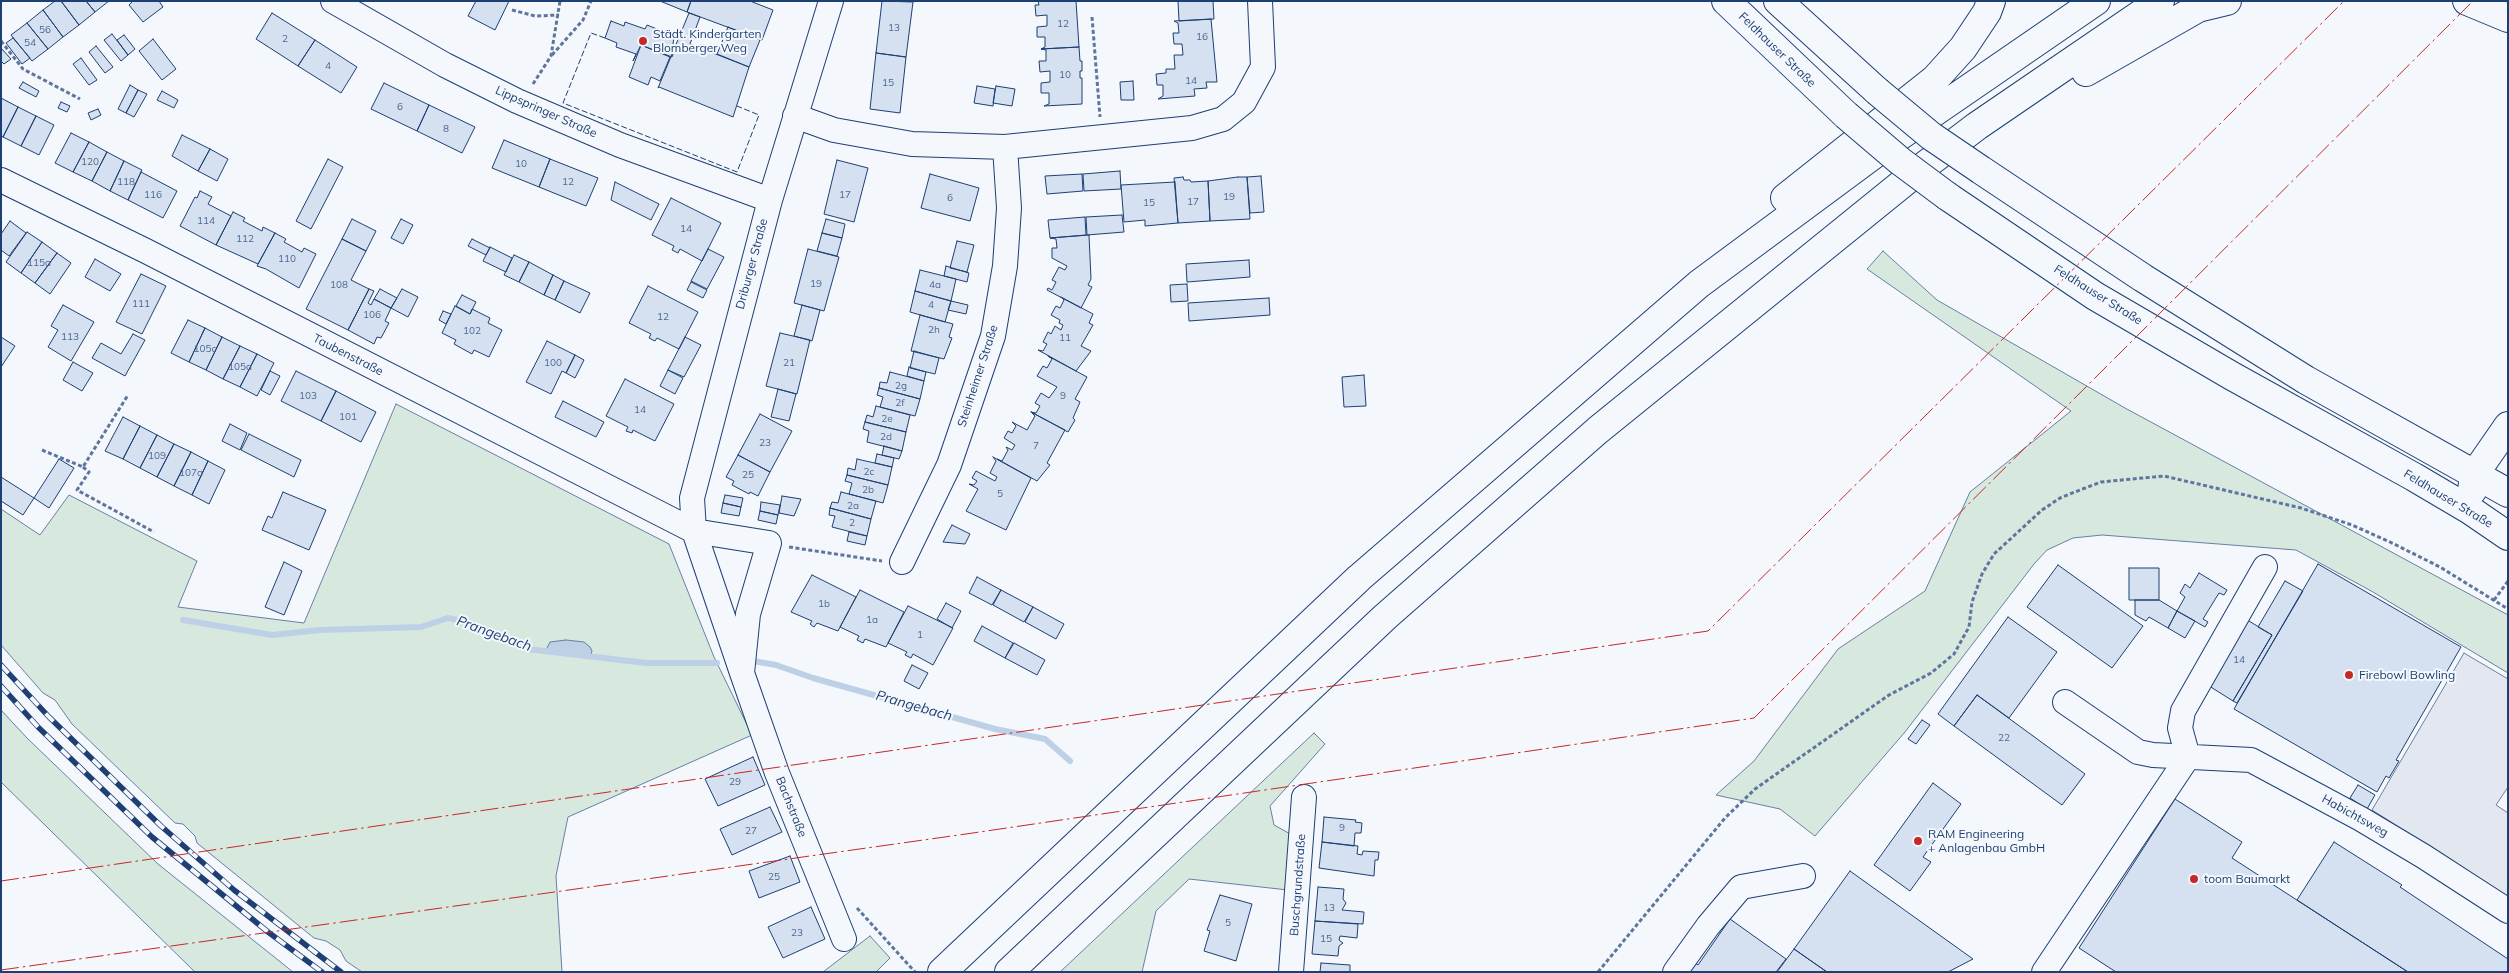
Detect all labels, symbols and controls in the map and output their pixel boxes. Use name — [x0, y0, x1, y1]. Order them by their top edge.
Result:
street label: Feldhauser Straße — [1735, 10, 1819, 90]
house number: 12 — [1057, 18, 1069, 30]
house number: 13 — [888, 22, 900, 34]
house number: 56 — [39, 24, 51, 36]
place label: Städt. Kindergarten Blomberger Weg — [653, 27, 762, 55]
house number: 16 — [1196, 31, 1208, 43]
house number: 2 — [282, 33, 288, 45]
marker: Städt. Kindergarten Blomberger Weg — [637, 35, 649, 47]
house number: 54 — [24, 37, 36, 49]
house number: 4 — [325, 60, 331, 72]
house number: 10 — [1059, 69, 1071, 81]
house number: 14 — [1185, 75, 1197, 87]
house number: 15 — [882, 77, 894, 89]
street label: Lippspringer Straße — [493, 83, 599, 141]
house number: 6 — [397, 101, 403, 113]
house number: 8 — [443, 123, 449, 135]
house number: 120 — [81, 156, 99, 168]
house number: 10 — [515, 158, 527, 170]
house number: 118 — [117, 176, 135, 188]
house number: 12 — [562, 176, 574, 188]
house number: 116 — [144, 189, 162, 201]
house number: 17 — [839, 189, 851, 201]
house number: 19 — [1223, 191, 1235, 203]
house number: 6 — [947, 192, 953, 204]
house number: 17 — [1187, 196, 1199, 208]
house number: 15 — [1143, 197, 1155, 209]
house number: 114 — [197, 215, 215, 227]
street label: Driburger Straße — [733, 217, 771, 311]
house number: 14 — [680, 223, 692, 235]
house number: 112 — [236, 233, 254, 245]
house number: 110 — [278, 253, 296, 265]
house number: 115a — [27, 257, 51, 269]
street label: Feldhauser Straße — [2051, 262, 2145, 328]
house number: 19 — [810, 278, 822, 290]
house number: 108 — [330, 279, 348, 291]
house number: 4a — [929, 279, 941, 291]
house number: 111 — [132, 298, 150, 310]
house number: 4 — [928, 299, 934, 311]
house number: 106 — [363, 309, 381, 321]
house number: 12 — [657, 311, 669, 323]
street label: Steinheimer Straße — [955, 323, 1001, 429]
house number: 2h — [928, 324, 940, 336]
house number: 102 — [463, 325, 481, 337]
house number: 113 — [61, 331, 79, 343]
street label: Taubenstraße — [310, 331, 386, 379]
house number: 11 — [1059, 332, 1071, 344]
house number: 105c — [194, 343, 216, 355]
house number: 100 — [544, 357, 562, 369]
house number: 21 — [783, 357, 795, 369]
house number: 105a — [228, 361, 252, 373]
house number: 2g — [895, 380, 907, 392]
house number: 103 — [299, 390, 317, 402]
house number: 9 — [1060, 390, 1066, 402]
house number: 2f — [895, 397, 905, 409]
house number: 14 — [634, 404, 646, 416]
house number: 101 — [339, 411, 357, 423]
house number: 2e — [881, 413, 893, 425]
house number: 2d — [880, 431, 892, 443]
house number: 23 — [759, 437, 771, 449]
house number: 7 — [1033, 440, 1039, 452]
house number: 109 — [148, 450, 166, 462]
house number: 2c — [864, 466, 874, 478]
house number: 107a — [179, 467, 203, 479]
street label: Feldhauser Straße — [2401, 467, 2495, 531]
house number: 25 — [742, 469, 754, 481]
house number: 2b — [862, 484, 874, 496]
house number: 5 — [997, 488, 1003, 500]
house number: 2a — [847, 500, 859, 512]
house number: 2 — [849, 517, 855, 529]
house number: 1b — [818, 598, 830, 610]
water label: Prangebach — [454, 613, 534, 655]
house number: 1a — [866, 614, 878, 626]
house number: 1 — [917, 629, 923, 641]
house number: 14 — [2233, 654, 2245, 666]
place label: Firebowl Bowling — [2359, 668, 2455, 682]
marker: Firebowl Bowling — [2343, 669, 2355, 681]
water label: Prangebach — [874, 687, 954, 725]
house number: 22 — [1998, 732, 2010, 744]
street label: Bachstraße — [772, 775, 810, 839]
house number: 29 — [729, 776, 741, 788]
street label: Habichtsweg — [2319, 792, 2391, 840]
house number: 9 — [1339, 822, 1345, 834]
house number: 27 — [745, 825, 757, 837]
place label: RAM Engineering + Anlagenbau GmbH — [1928, 827, 2045, 855]
street label: Buschgrundstraße — [1287, 833, 1309, 937]
marker: RAM Engineering + Anlagenbau GmbH — [1912, 835, 1924, 847]
house number: 25 — [768, 871, 780, 883]
place label: toom Baumarkt — [2204, 872, 2290, 886]
marker: toom Baumarkt — [2188, 873, 2200, 885]
house number: 13 — [1323, 902, 1335, 914]
house number: 5 — [1225, 917, 1231, 929]
house number: 23 — [791, 927, 803, 939]
house number: 15 — [1320, 933, 1332, 945]

